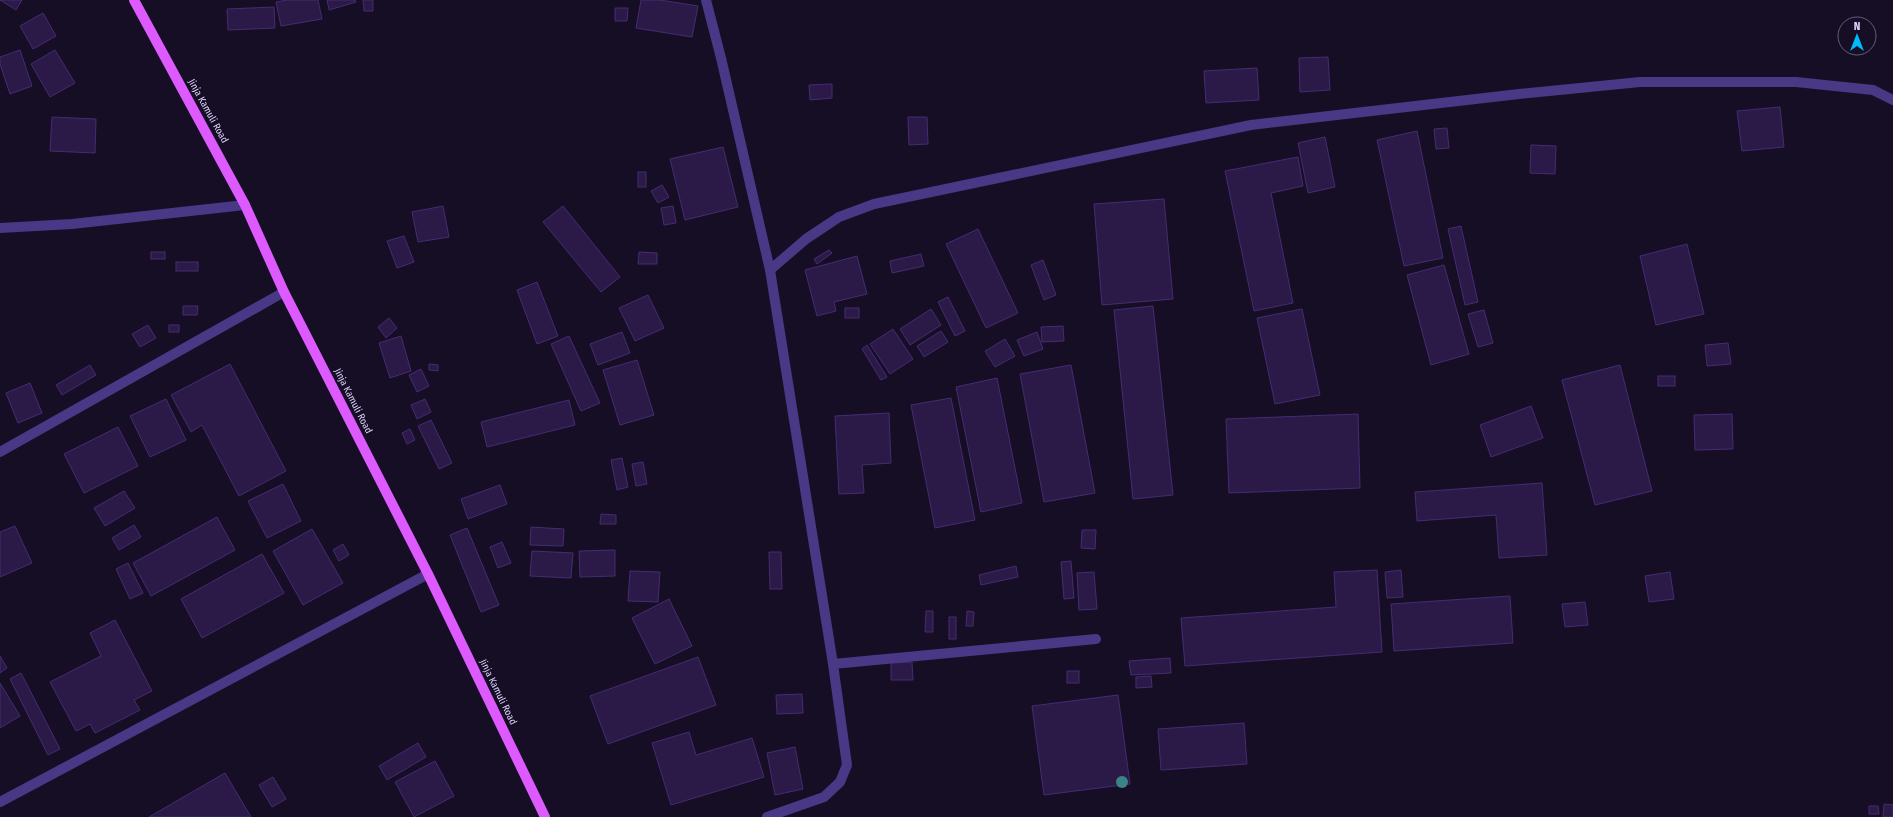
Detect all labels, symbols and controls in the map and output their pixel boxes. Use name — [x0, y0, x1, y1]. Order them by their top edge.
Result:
north arrow — [1837, 16, 1877, 56]
text: N — [1854, 20, 1860, 33]
street label: Jinja Kamuli Road — [185, 77, 231, 145]
street label: Jinja Kamuli Road — [331, 366, 375, 436]
street label: Jinja Kamuli Road — [477, 657, 519, 727]

